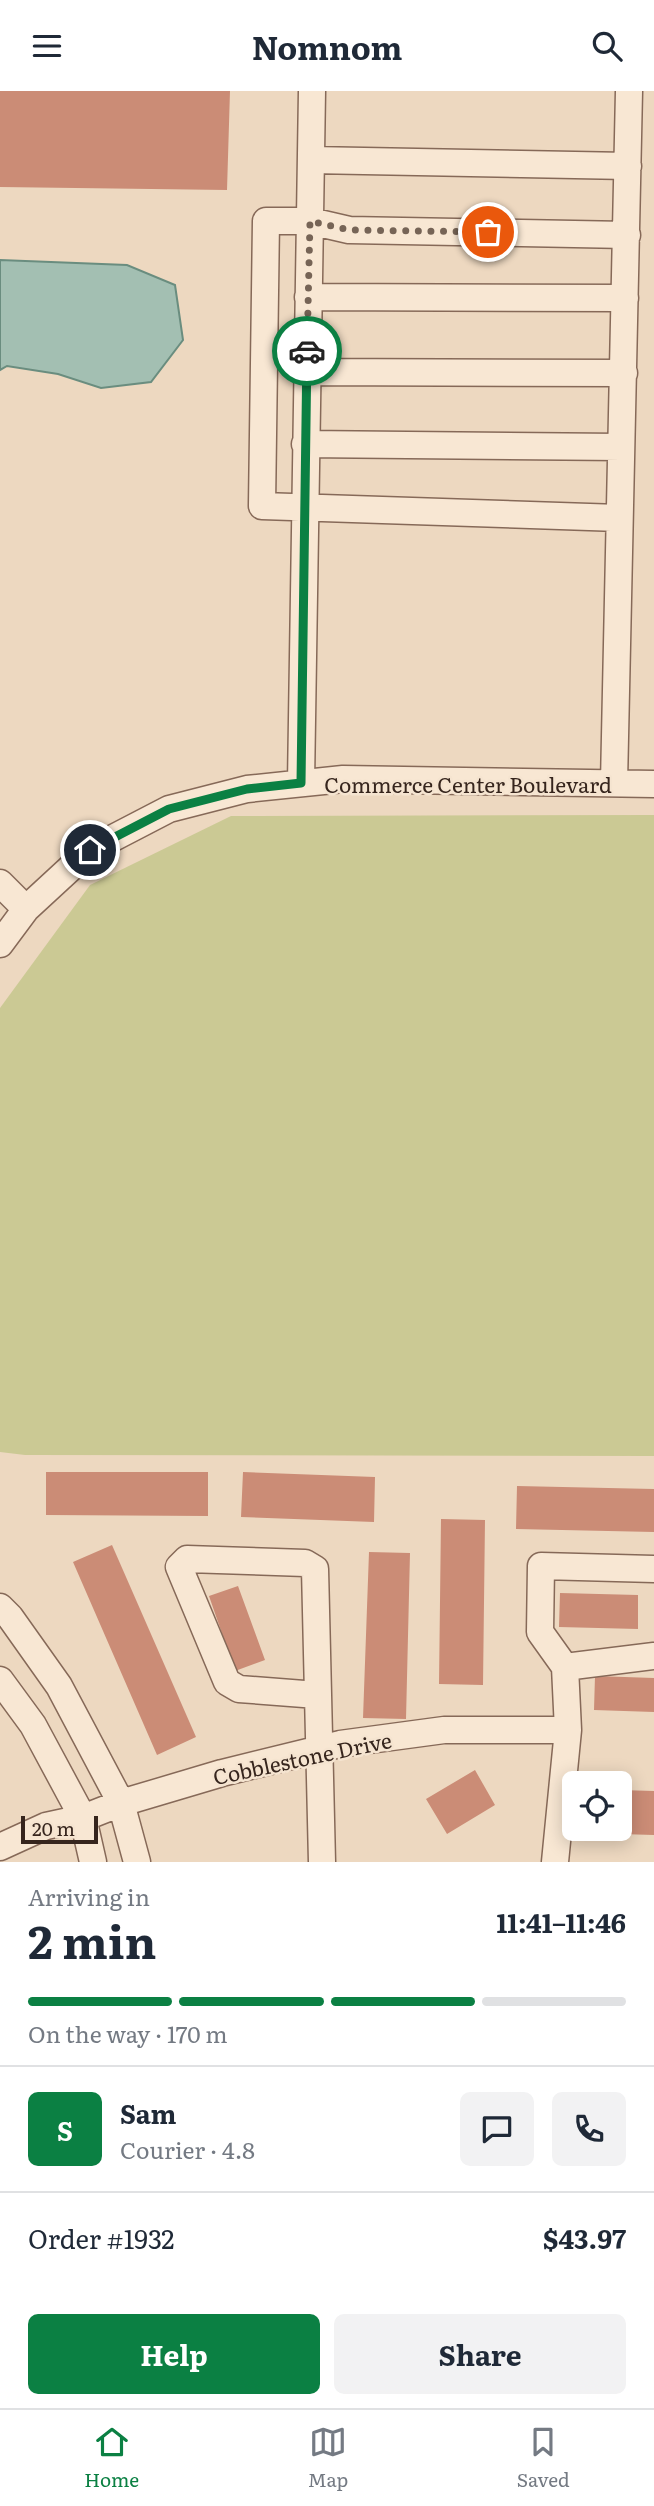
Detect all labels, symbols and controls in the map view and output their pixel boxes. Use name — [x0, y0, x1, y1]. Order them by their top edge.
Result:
text: Nomnom — [252, 22, 402, 70]
icon: menu — [28, 27, 66, 65]
icon: search — [588, 27, 626, 65]
pin — [458, 202, 518, 262]
icon: bag — [469, 213, 507, 251]
courier — [272, 316, 342, 386]
icon: car — [288, 332, 326, 370]
street label: Commerce Center Boulevard — [324, 768, 612, 799]
pin — [60, 820, 120, 880]
icon: home — [71, 831, 109, 869]
street label: Cobblestone Drive — [210, 1723, 394, 1791]
map controls — [562, 1771, 632, 1841]
button: locate — [562, 1771, 632, 1841]
scale bar — [21, 1813, 98, 1845]
text: 20 m — [32, 1814, 75, 1842]
text: Arriving in — [28, 1879, 150, 1913]
text: 11:41–11:46 — [496, 1902, 626, 1941]
text: 2 min — [28, 1905, 157, 1973]
text: On the way · 170 m — [28, 2016, 228, 2050]
button: chat — [460, 2092, 534, 2166]
button: phone — [552, 2092, 626, 2166]
text: Sam — [120, 2093, 176, 2132]
text: S — [57, 2110, 73, 2149]
text: Courier · 4.8 — [120, 2132, 255, 2166]
text: Order #1932 — [28, 2218, 174, 2257]
text: $43.97 — [543, 2218, 626, 2257]
button: Help — [28, 2314, 320, 2394]
button: Share — [334, 2314, 626, 2394]
tab: Home — [84, 2423, 139, 2493]
tab: Map — [308, 2423, 348, 2493]
tab: Saved — [517, 2423, 570, 2493]

